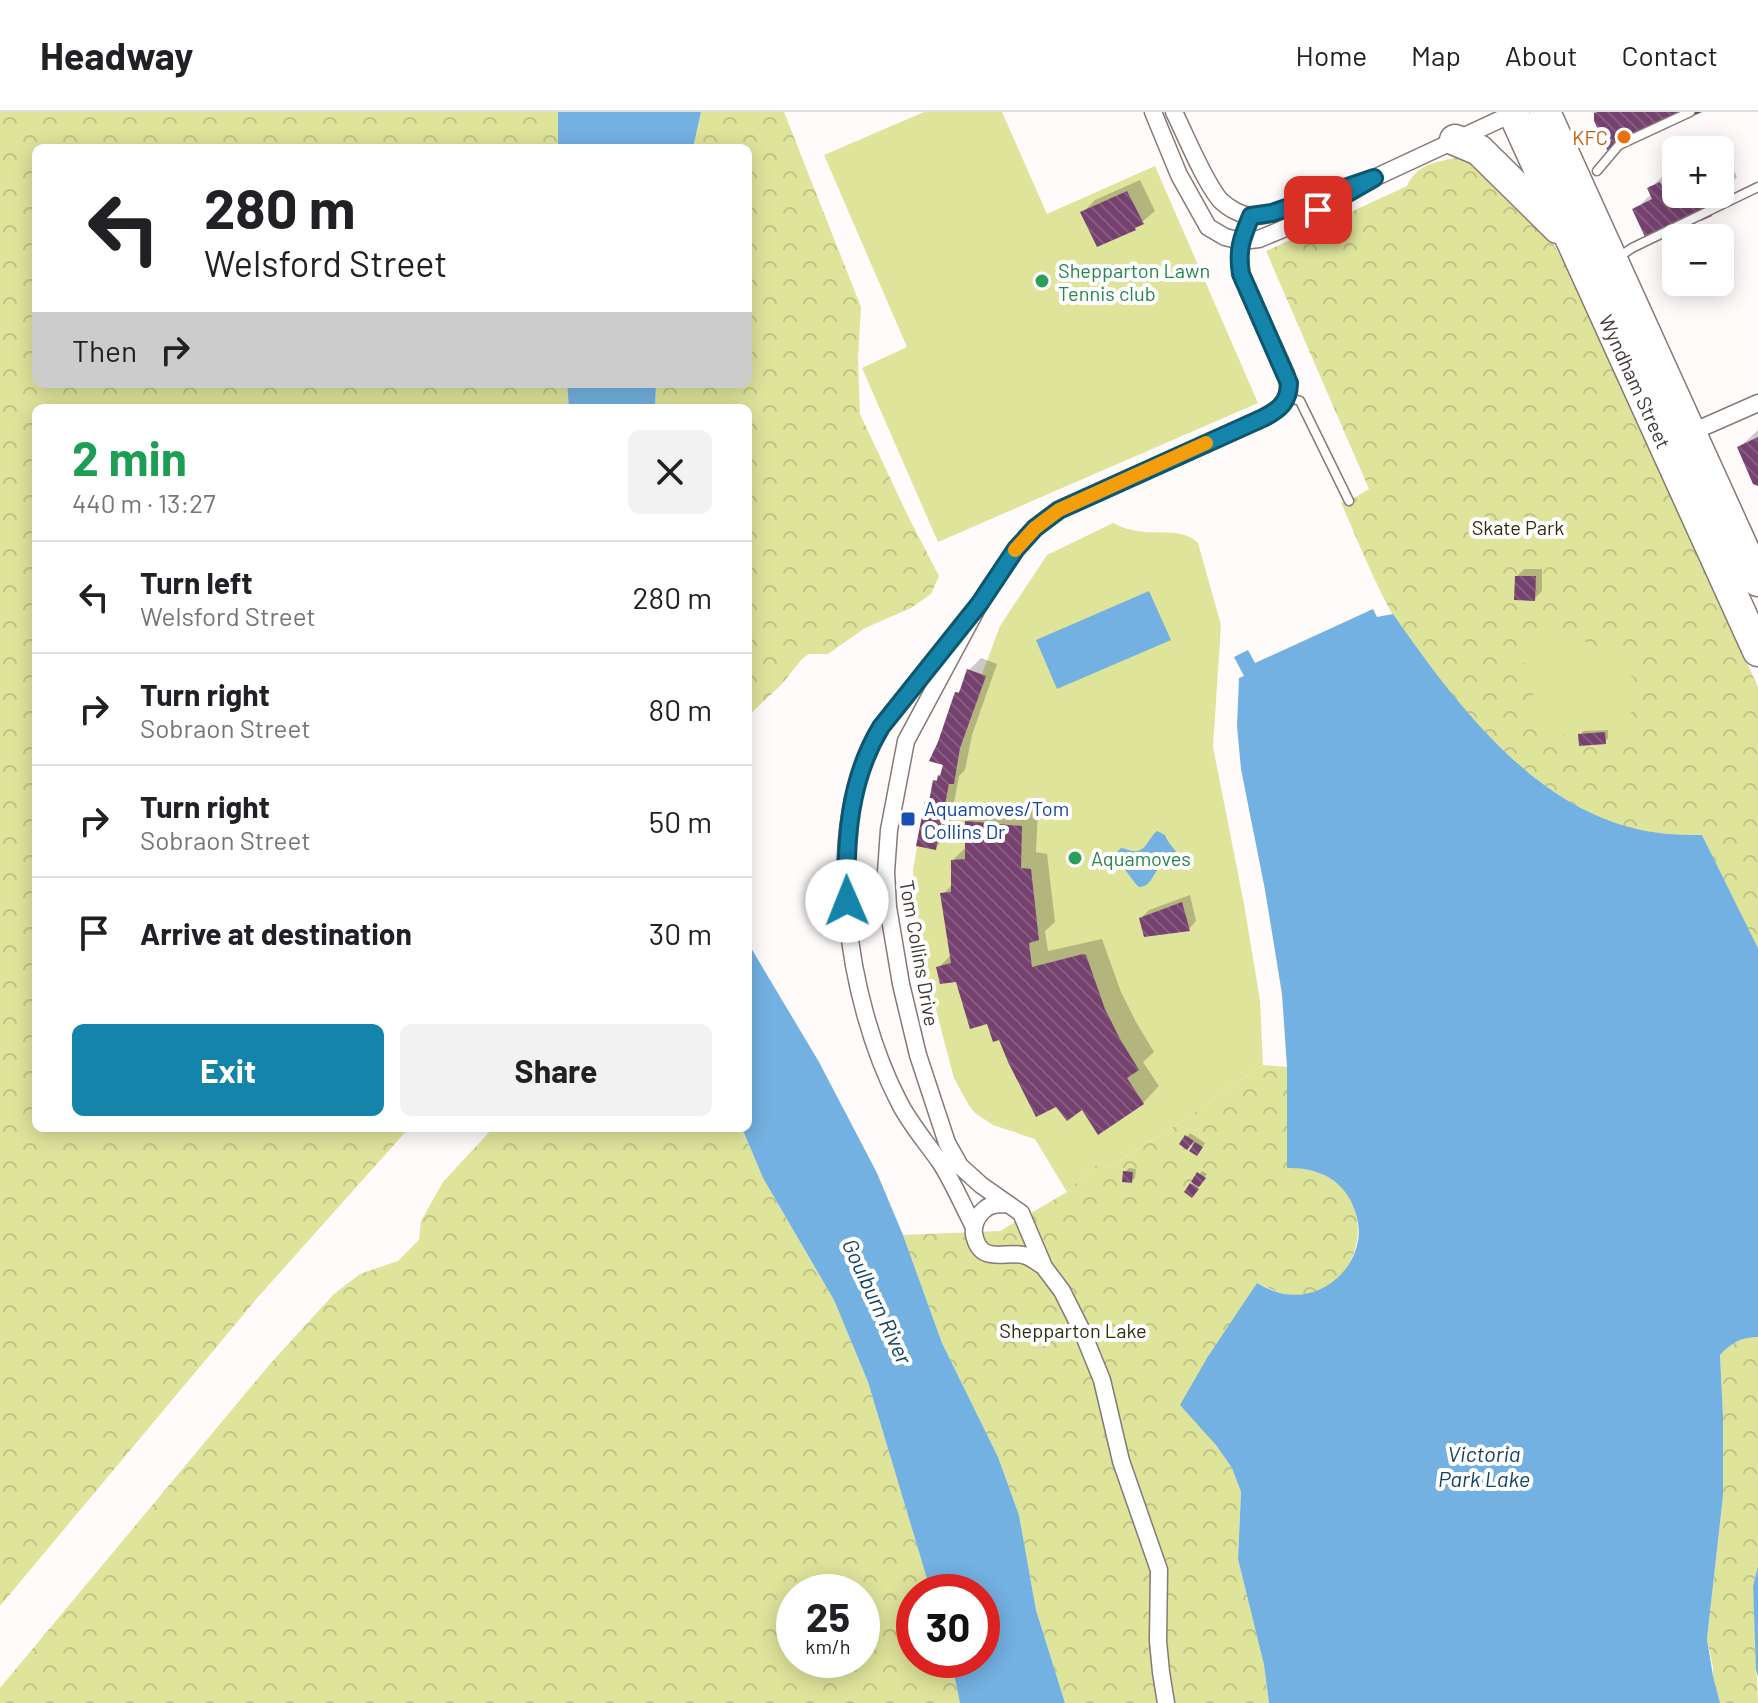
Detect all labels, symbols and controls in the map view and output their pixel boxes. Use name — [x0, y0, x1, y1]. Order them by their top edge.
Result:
text: Headway — [40, 32, 193, 78]
text: Home — [1296, 38, 1367, 72]
text: Map — [1411, 38, 1461, 72]
text: About — [1505, 38, 1577, 72]
text: Contact — [1621, 38, 1718, 72]
place label: KFC — [1572, 125, 1608, 149]
marker: KFC — [1615, 128, 1633, 146]
map controls — [1662, 136, 1734, 296]
button: + — [1662, 136, 1734, 208]
text: 280 m — [204, 173, 356, 240]
icon: left — [72, 176, 176, 280]
pin — [1284, 176, 1352, 244]
icon: arrive — [1296, 188, 1340, 232]
button: − — [1662, 224, 1734, 296]
text: Welsford Street — [204, 241, 447, 284]
place label: Shepparton Lawn Tennis club — [1058, 258, 1210, 305]
marker: Shepparton Lawn Tennis club — [1033, 272, 1051, 290]
street label: Wyndham Street — [1595, 311, 1676, 452]
icon: right — [153, 328, 197, 372]
text: Then — [72, 332, 137, 368]
text: 2 min — [72, 428, 187, 486]
button: close — [628, 430, 712, 514]
text: 440 m · 13:27 — [72, 487, 215, 518]
park label: Skate Park — [1472, 515, 1564, 539]
text: Turn left — [140, 564, 253, 600]
icon: left — [72, 575, 116, 619]
text: 280 m — [633, 579, 712, 615]
text: Welsford Street — [140, 600, 316, 631]
text: Turn right — [140, 676, 270, 712]
icon: right — [72, 687, 116, 731]
text: 80 m — [649, 691, 712, 727]
text: Sobraon Street — [140, 712, 311, 743]
text: Turn right — [140, 788, 270, 824]
place label: Aquamoves/Tom Collins Dr — [924, 796, 1069, 843]
icon: right — [72, 799, 116, 843]
text: 50 m — [649, 803, 712, 839]
marker: Aquamoves/Tom Collins Dr — [899, 810, 917, 828]
text: Sobraon Street — [140, 824, 311, 855]
place label: Aquamoves — [1091, 846, 1191, 870]
marker: Aquamoves — [1066, 849, 1084, 867]
position arrow — [805, 859, 889, 943]
street label: Tom Collins Drive — [895, 878, 945, 1028]
icon: arrive — [72, 911, 116, 955]
text: Arrive at destination — [140, 915, 412, 951]
text: 30 m — [649, 915, 712, 951]
button: Exit — [72, 1024, 384, 1116]
button: Share — [400, 1024, 712, 1116]
water label: Goulburn River — [838, 1234, 919, 1369]
park label: Shepparton Lake — [999, 1318, 1147, 1342]
water label: Victoria Park Lake — [1438, 1440, 1530, 1491]
speed limit sign: 30 — [896, 1574, 1000, 1678]
text: 25 — [806, 1592, 850, 1640]
text: km/h — [805, 1634, 851, 1658]

